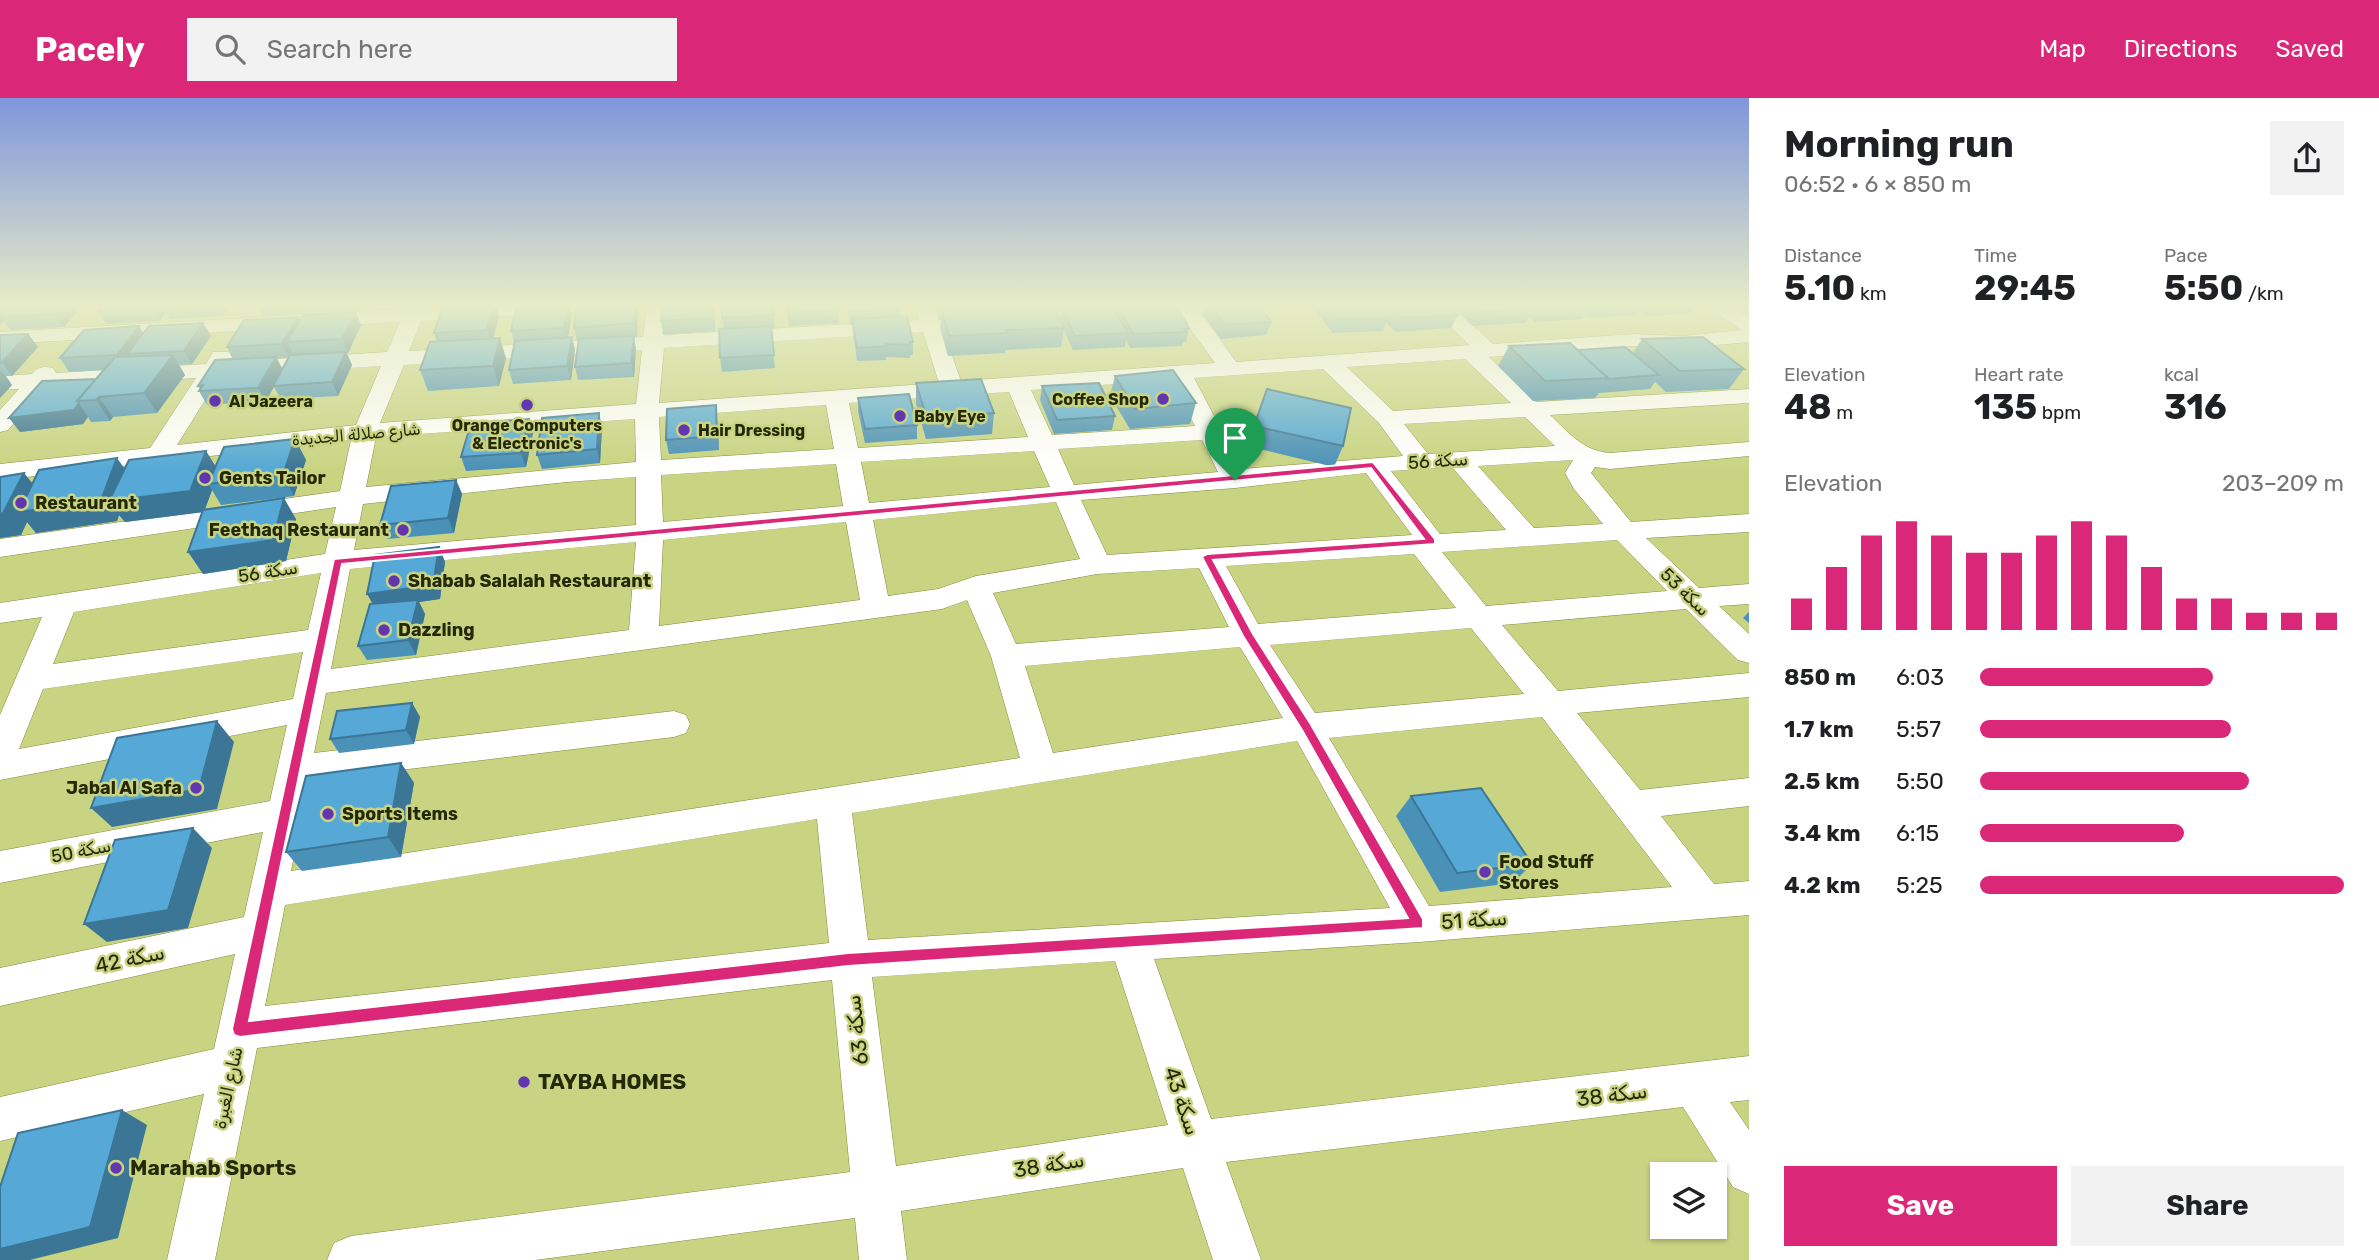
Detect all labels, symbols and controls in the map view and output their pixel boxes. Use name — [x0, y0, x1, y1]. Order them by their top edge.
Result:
search box — [187, 18, 677, 81]
text: Pacely — [35, 30, 145, 69]
icon: search — [211, 30, 249, 68]
text: Search here — [267, 34, 412, 65]
text: Map — [2039, 35, 2086, 63]
text: Directions — [2124, 35, 2237, 63]
text: Saved — [2275, 35, 2344, 63]
text: Morning run — [1784, 121, 2014, 167]
button: share — [2270, 121, 2344, 195]
text: 06:52 · 6 × 850 m — [1784, 170, 1971, 198]
text: Distance — [1784, 244, 1862, 267]
text: Time — [1974, 244, 2017, 267]
text: Pace — [2164, 244, 2208, 267]
text: 5.10 — [1784, 267, 1855, 309]
text: 29:45 — [1974, 267, 2076, 309]
text: 5:50 — [2164, 267, 2243, 309]
text: km — [1855, 282, 1887, 305]
text: /km — [2243, 282, 2284, 305]
text: Elevation — [1784, 363, 1865, 386]
text: Heart rate — [1974, 363, 2064, 386]
text: kcal — [2164, 363, 2199, 386]
text: 48 — [1784, 386, 1832, 428]
text: 135 — [1974, 386, 2037, 428]
text: 316 — [2164, 386, 2227, 428]
place label: Coffee Shop — [1052, 390, 1149, 409]
marker: Coffee Shop — [1155, 391, 1171, 407]
place label: Al Jazeera — [229, 392, 313, 411]
marker: Al Jazeera — [207, 393, 223, 409]
marker: Orange Computers & Electronic's — [519, 397, 535, 413]
text: m — [1832, 401, 1853, 424]
text: bpm — [2037, 401, 2081, 424]
place label: Baby Eye — [914, 407, 986, 426]
marker: Baby Eye — [892, 408, 908, 424]
pin — [1205, 408, 1265, 480]
place label: Orange Computers & Electronic's — [452, 416, 602, 453]
street label: شارع صلالة الجديدة — [291, 419, 421, 452]
icon: arrive — [1216, 419, 1254, 457]
place label: Hair Dressing — [698, 421, 805, 440]
marker: Hair Dressing — [676, 422, 692, 438]
street label: سكة 56 — [1407, 448, 1469, 474]
place label: Gents Tailor — [219, 467, 326, 489]
text: Elevation — [1784, 469, 1883, 497]
text: 203–209 m — [2222, 469, 2344, 497]
marker: Gents Tailor — [197, 470, 213, 486]
place label: Restaurant — [35, 492, 137, 514]
marker: Restaurant — [13, 495, 29, 511]
place label: Feethaq Restaurant — [209, 519, 389, 541]
marker: Feethaq Restaurant — [395, 522, 411, 538]
street label: سكة 56 — [237, 556, 299, 588]
street label: سكة 53 — [1656, 563, 1714, 621]
place label: Shabab Salalah Restaurant — [408, 570, 651, 592]
marker: Shabab Salalah Restaurant — [386, 573, 402, 589]
place label: Dazzling — [398, 619, 475, 641]
marker: Dazzling — [376, 622, 392, 638]
text: 850 m — [1784, 663, 1856, 691]
text: 6:03 — [1896, 663, 1944, 691]
text: 1.7 km — [1784, 715, 1854, 743]
text: 5:57 — [1896, 715, 1941, 743]
text: 2.5 km — [1784, 767, 1860, 795]
text: 5:50 — [1896, 767, 1944, 795]
place label: Jabal Al Safa — [66, 777, 182, 799]
marker: Jabal Al Safa — [188, 780, 204, 796]
place label: Sports Items — [342, 803, 458, 825]
marker: Sports Items — [320, 806, 336, 822]
text: 3.4 km — [1784, 819, 1861, 847]
text: 6:15 — [1896, 819, 1939, 847]
street label: سكة 50 — [49, 834, 113, 868]
place label: Food Stuff Stores — [1499, 851, 1594, 894]
marker: Food Stuff Stores — [1477, 864, 1493, 880]
text: 4.2 km — [1784, 871, 1860, 899]
text: 5:25 — [1896, 871, 1943, 899]
street label: سكة 51 — [1440, 905, 1508, 934]
street label: سكة 42 — [93, 939, 167, 978]
street label: سكة 63 — [840, 994, 873, 1066]
street label: شارع الغبرة — [209, 1045, 248, 1131]
street label: سكة 43 — [1159, 1063, 1206, 1138]
place label: TAYBA HOMES — [538, 1069, 686, 1094]
marker: TAYBA HOMES — [516, 1074, 532, 1090]
street label: سكة 38 — [1575, 1078, 1649, 1111]
street label: سكة 38 — [1012, 1147, 1086, 1182]
place label: Marahab Sports — [130, 1155, 296, 1180]
marker: Marahab Sports — [108, 1160, 124, 1176]
map controls — [1650, 1162, 1727, 1239]
button: layers — [1650, 1162, 1727, 1239]
button: Save — [1784, 1166, 2057, 1246]
button: Share — [2071, 1166, 2344, 1246]

